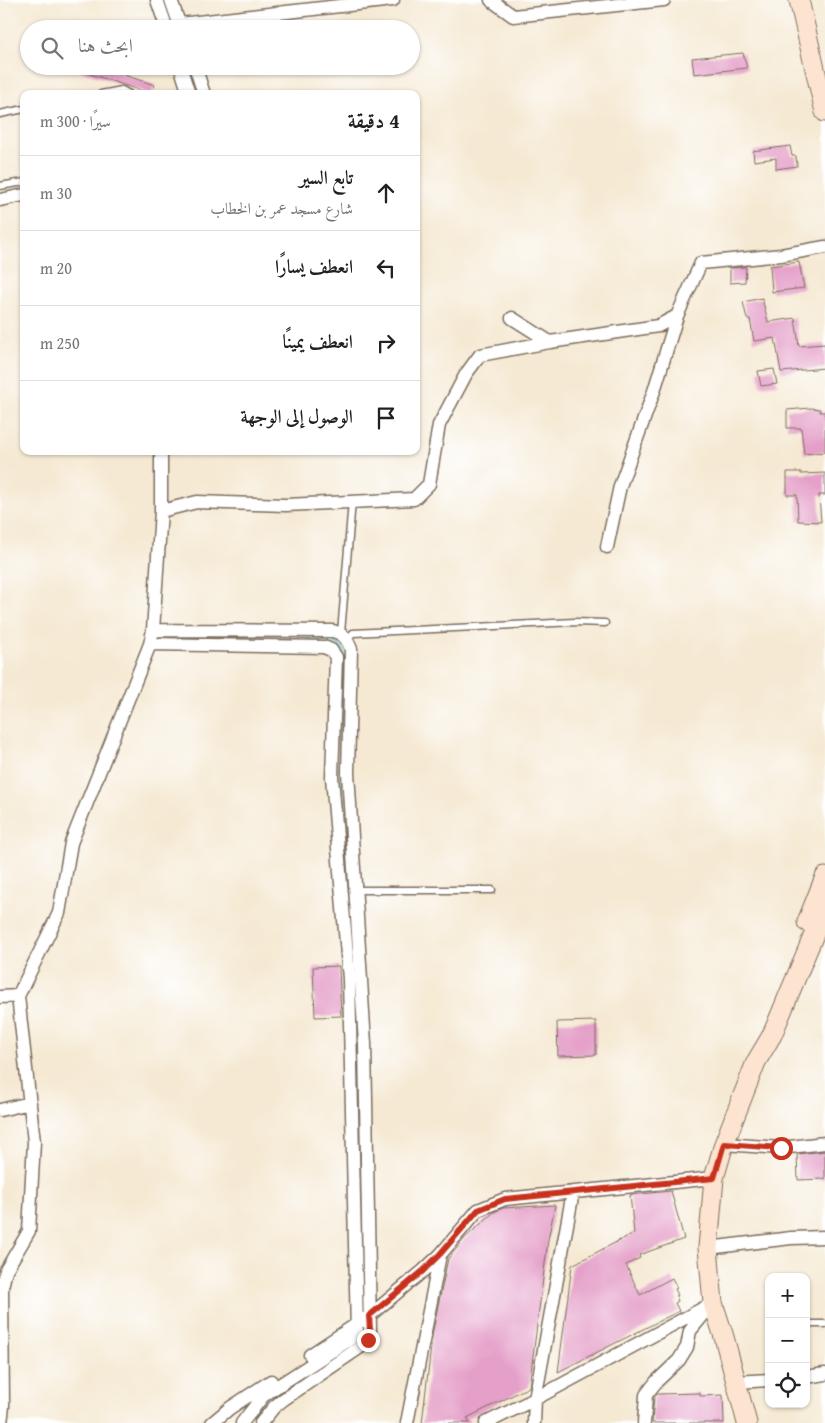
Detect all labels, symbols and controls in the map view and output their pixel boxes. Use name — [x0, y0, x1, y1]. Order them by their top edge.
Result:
search box — [20, 20, 420, 75]
text: ابحث هنا — [78, 31, 133, 59]
icon: search — [38, 34, 66, 62]
text: 4 دقيقة — [348, 105, 400, 136]
text: سيرًا · 300 m — [40, 109, 111, 133]
text: تابع السير — [299, 163, 353, 191]
icon: ahead — [372, 179, 400, 207]
text: 30 m — [40, 181, 72, 205]
text: شارع مسجد عمر بن الخطاب — [210, 196, 353, 220]
text: انعطف يسارًا — [275, 252, 353, 280]
icon: left — [372, 254, 400, 282]
text: 20 m — [40, 256, 72, 280]
text: انعطف يمينًا — [283, 327, 353, 355]
icon: right — [372, 329, 400, 357]
text: 250 m — [40, 331, 80, 355]
text: الوصول إلى الوجهة — [241, 402, 353, 430]
icon: arrive — [372, 404, 400, 432]
route start — [770, 1137, 793, 1160]
map controls — [765, 1273, 810, 1408]
button: + — [765, 1273, 810, 1318]
button: − — [765, 1318, 810, 1363]
route end — [357, 1329, 380, 1352]
button: locate — [765, 1363, 810, 1408]

